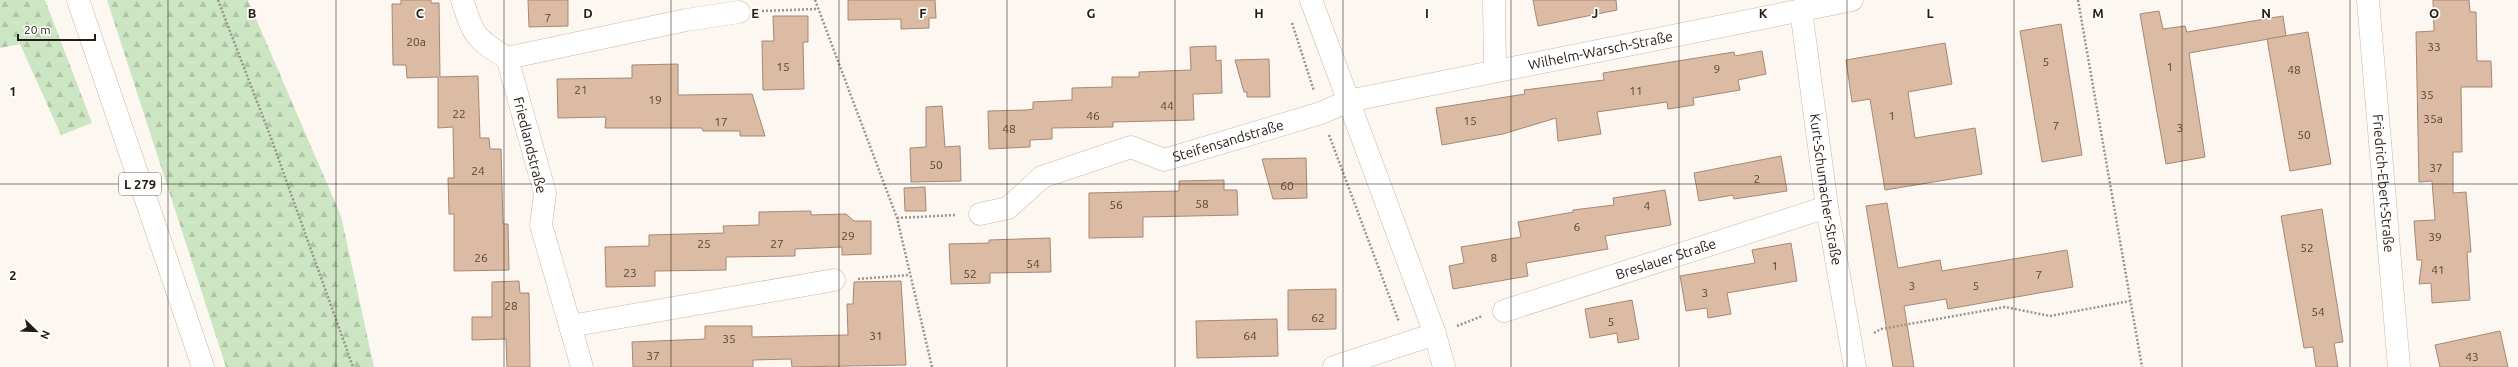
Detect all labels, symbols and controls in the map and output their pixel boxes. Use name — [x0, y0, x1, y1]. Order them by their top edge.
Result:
text: B — [248, 6, 257, 20]
text: C — [416, 6, 425, 20]
text: D — [583, 6, 593, 20]
text: E — [751, 6, 759, 20]
text: F — [919, 6, 927, 20]
text: G — [1087, 6, 1096, 20]
text: H — [1254, 6, 1264, 20]
text: I — [1425, 6, 1429, 20]
text: J — [1592, 6, 1598, 20]
text: K — [1759, 6, 1768, 20]
text: L — [1926, 6, 1934, 20]
text: M — [2092, 6, 2104, 20]
text: N — [2261, 6, 2271, 20]
text: O — [2429, 6, 2439, 20]
house number: 7 — [545, 11, 551, 24]
scale bar — [18, 16, 95, 42]
text: 20 m — [24, 23, 51, 36]
street label: Wilhelm-Warsch-Straße — [1527, 28, 1674, 73]
house number: 20a — [406, 35, 426, 48]
house number: 33 — [2427, 40, 2441, 53]
house number: 5 — [2043, 55, 2049, 68]
house number: 15 — [776, 60, 790, 73]
house number: 1 — [2167, 60, 2173, 73]
house number: 9 — [1714, 62, 1720, 75]
house number: 48 — [2287, 63, 2301, 76]
house number: 21 — [574, 83, 588, 96]
text: 1 — [9, 84, 17, 98]
house number: 11 — [1629, 84, 1643, 97]
house number: 35 — [2420, 88, 2434, 101]
house number: 19 — [648, 93, 662, 106]
street label: Friedlandstraße — [510, 95, 550, 195]
house number: 44 — [1160, 99, 1174, 112]
house number: 22 — [452, 107, 466, 120]
house number: 46 — [1086, 109, 1100, 122]
house number: 1 — [1889, 109, 1895, 122]
house number: 35a — [2423, 112, 2443, 125]
street label: Kurt-Schumacher-Straße — [1807, 113, 1845, 266]
street label: Friedrich-Ebert-Straße — [2370, 113, 2397, 253]
house number: 15 — [1463, 114, 1477, 127]
house number: 17 — [714, 115, 728, 128]
street label: Steifensandstraße — [1171, 117, 1285, 165]
house number: 7 — [2053, 119, 2059, 132]
house number: 3 — [2177, 121, 2183, 134]
house number: 48 — [1002, 122, 1016, 135]
house number: 50 — [2297, 128, 2311, 141]
house number: 50 — [929, 158, 943, 171]
house number: 37 — [2429, 161, 2443, 174]
house number: 24 — [471, 164, 485, 177]
house number: 2 — [1754, 172, 1760, 185]
road number: L 279 — [119, 173, 161, 195]
house number: 60 — [1280, 179, 1294, 192]
house number: 58 — [1195, 197, 1209, 210]
house number: 56 — [1109, 198, 1123, 211]
house number: 4 — [1644, 199, 1651, 212]
house number: 6 — [1574, 220, 1581, 233]
house number: 29 — [841, 229, 855, 242]
house number: 39 — [2428, 230, 2442, 243]
street label: Breslauer Straße — [1614, 235, 1718, 283]
house number: 25 — [697, 237, 711, 250]
house number: 27 — [770, 237, 784, 250]
house number: 52 — [2300, 241, 2314, 254]
house number: 26 — [474, 251, 488, 264]
house number: 8 — [1491, 251, 1498, 264]
house number: 54 — [1026, 257, 1040, 270]
house number: 1 — [1772, 259, 1778, 272]
house number: 41 — [2431, 263, 2445, 276]
house number: 23 — [623, 266, 637, 279]
house number: 52 — [963, 267, 977, 280]
text: 2 — [9, 268, 17, 282]
house number: 7 — [2036, 268, 2042, 281]
house number: 3 — [1909, 279, 1915, 292]
house number: 5 — [1973, 279, 1979, 292]
house number: 3 — [1702, 286, 1708, 299]
house number: 28 — [504, 299, 518, 312]
house number: 54 — [2311, 305, 2325, 318]
north arrow — [16, 311, 56, 351]
house number: 62 — [1311, 311, 1325, 324]
house number: 5 — [1608, 315, 1614, 328]
text: N — [38, 329, 52, 341]
house number: 31 — [869, 329, 883, 342]
house number: 64 — [1243, 329, 1257, 342]
house number: 35 — [722, 332, 736, 345]
house number: 37 — [646, 349, 660, 362]
house number: 43 — [2465, 350, 2479, 363]

